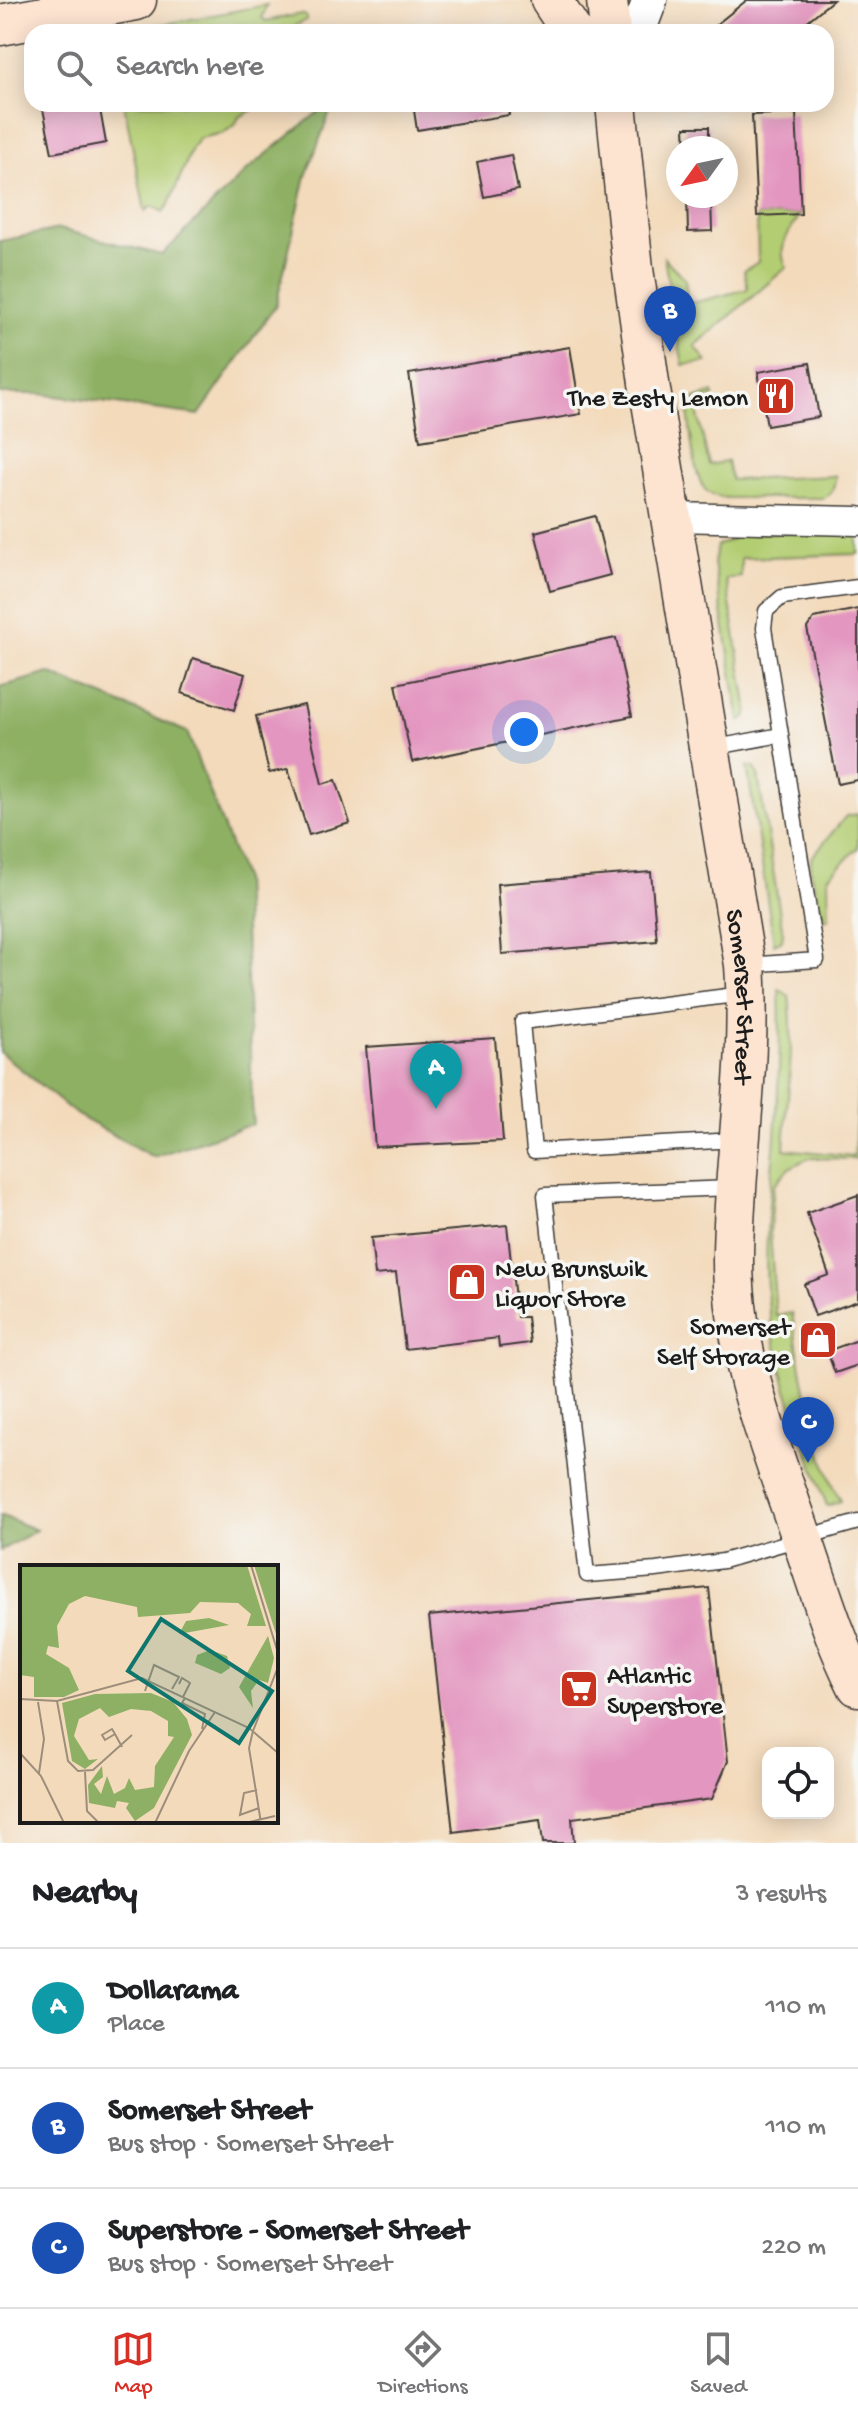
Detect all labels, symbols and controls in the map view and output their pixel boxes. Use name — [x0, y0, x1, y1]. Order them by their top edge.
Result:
search box — [24, 24, 834, 112]
icon: search — [52, 46, 96, 90]
text: Search here — [116, 51, 264, 86]
north arrow — [666, 136, 738, 208]
pin: B — [644, 286, 696, 352]
restaurant icon: The Zesty Lemon — [755, 375, 797, 417]
place label: The Zesty Lemon — [566, 385, 749, 416]
your location — [504, 712, 544, 752]
street label: Somerset Street — [716, 907, 758, 1087]
pin: A — [410, 1043, 462, 1109]
place label: New Brunswik Liquor Store — [495, 1256, 648, 1317]
shop icon: New Brunswik Liquor Store — [446, 1261, 488, 1303]
place label: Somerset Self Storage — [657, 1314, 792, 1375]
shop icon: Somerset Self Storage — [797, 1319, 839, 1361]
pin: C — [782, 1397, 834, 1463]
inset map — [20, 1565, 278, 1823]
place label: Atlantic Superstore — [607, 1663, 724, 1724]
supermarket icon: Atlantic Superstore — [558, 1668, 600, 1710]
map controls — [762, 1747, 834, 1819]
button: locate — [762, 1747, 834, 1819]
text: Nearby — [32, 1875, 137, 1915]
text: 3 results — [736, 1880, 826, 1911]
text: Dollarama — [108, 1975, 238, 2010]
text: A — [50, 1993, 66, 2024]
text: 110 m — [766, 1993, 826, 2024]
text: Place — [108, 2010, 165, 2041]
text: Somerset Street — [108, 2095, 311, 2130]
text: B — [51, 2113, 65, 2144]
text: 110 m — [766, 2113, 826, 2144]
text: Bus stop · Somerset Street — [108, 2130, 392, 2161]
text: Superstore - Somerset Street — [108, 2215, 468, 2250]
text: C — [51, 2233, 65, 2264]
text: 220 m — [761, 2233, 826, 2264]
text: Bus stop · Somerset Street — [108, 2250, 392, 2281]
tab: Map — [111, 2327, 155, 2401]
tab: Directions — [378, 2327, 468, 2401]
tab: Saved — [690, 2327, 747, 2401]

